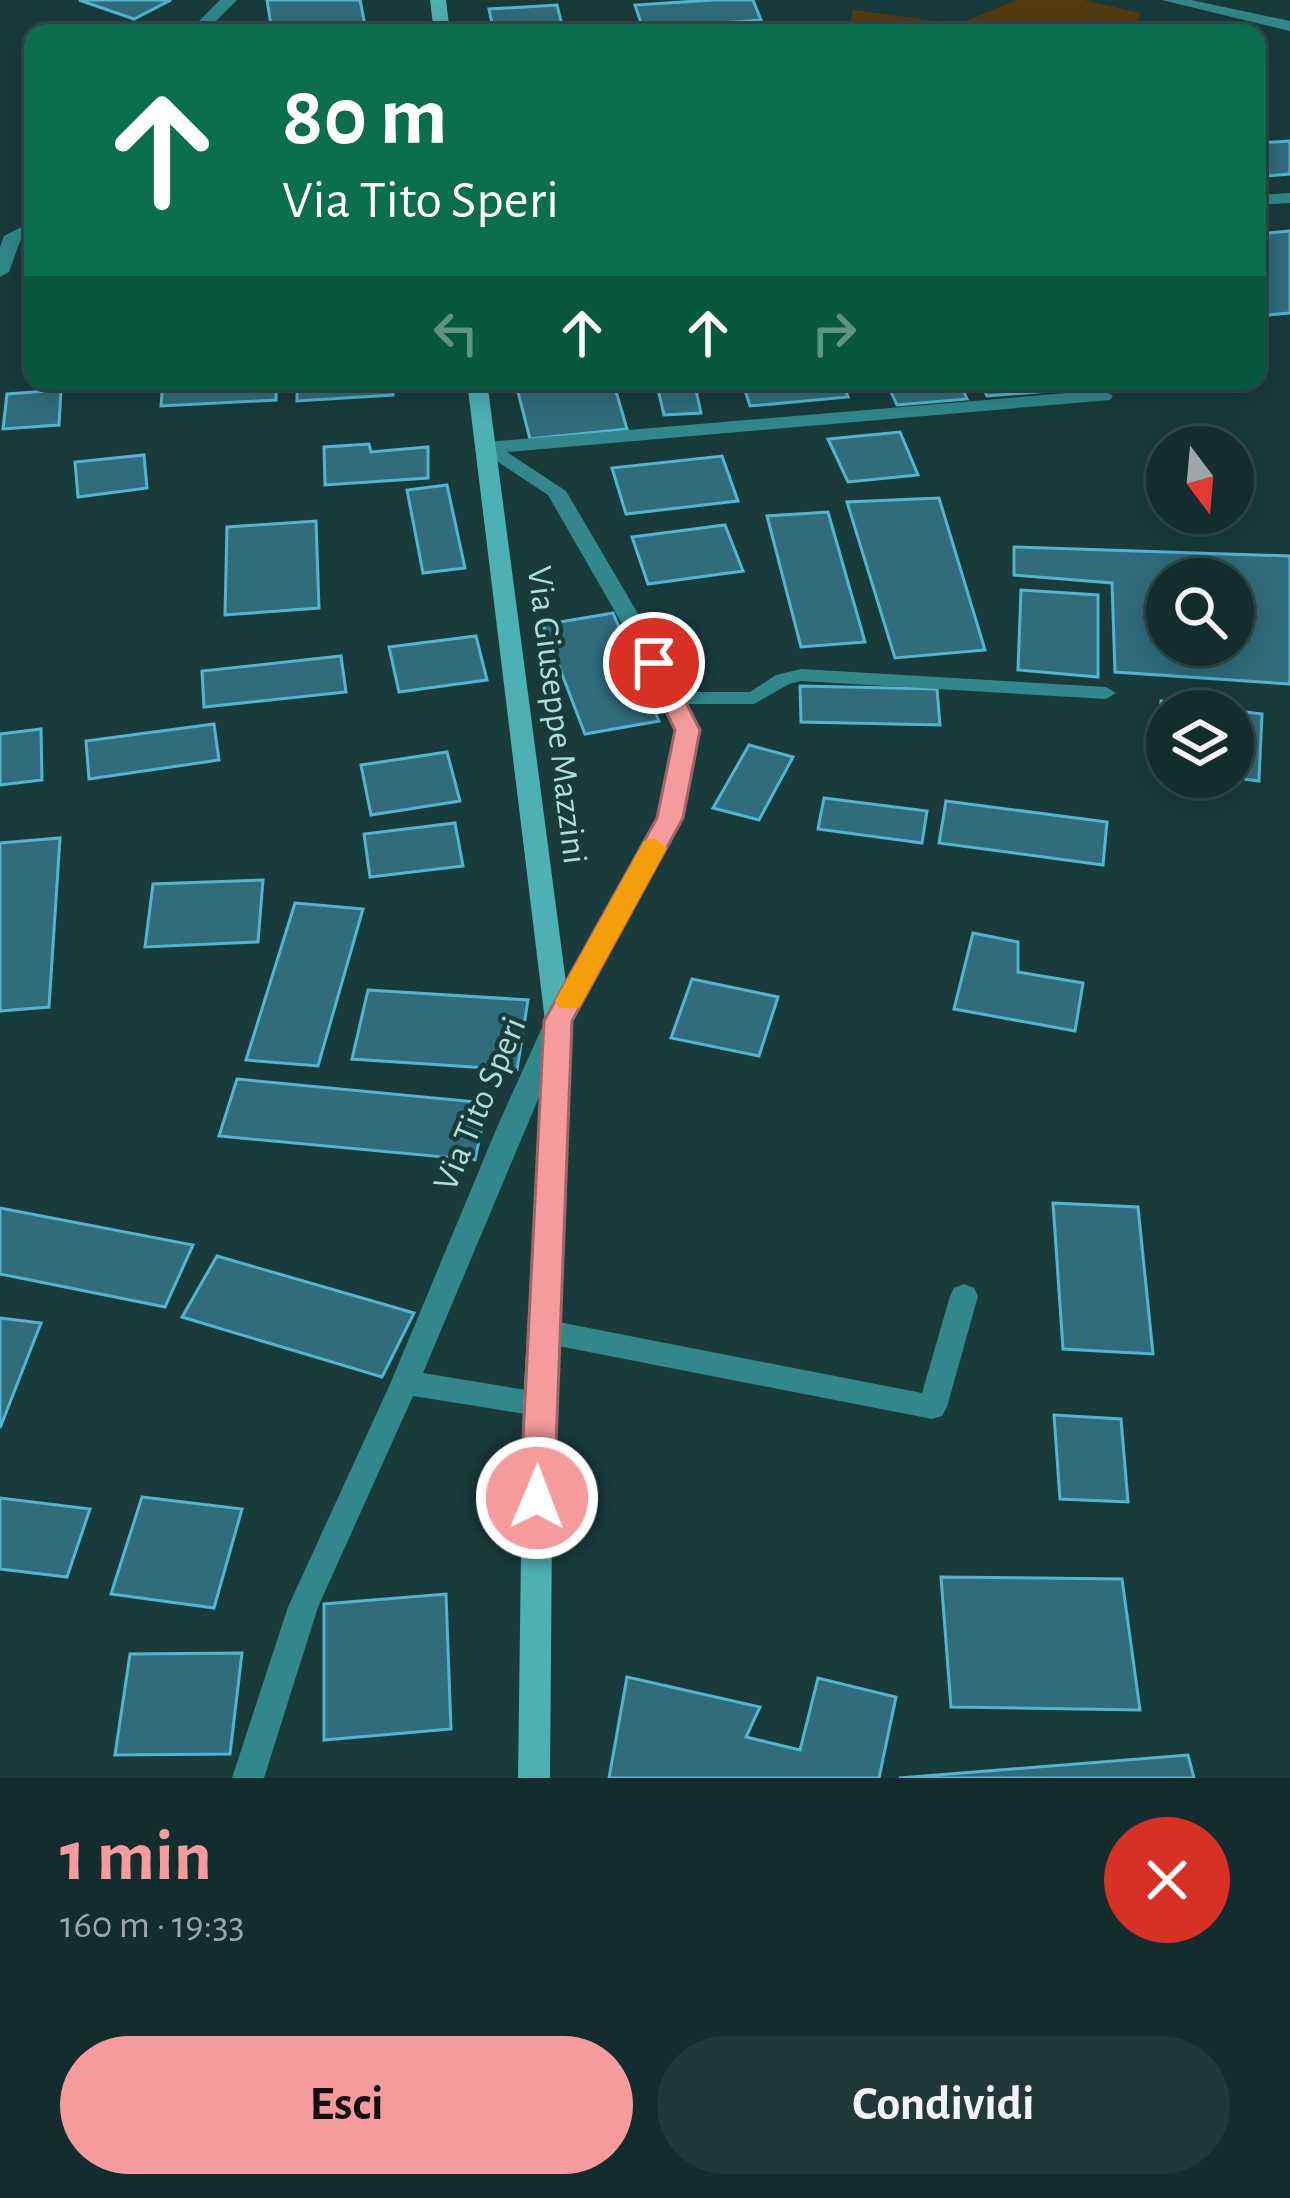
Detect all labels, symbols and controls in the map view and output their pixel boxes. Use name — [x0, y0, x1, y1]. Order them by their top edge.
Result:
icon: ahead — [84, 72, 240, 228]
text: 80 m — [282, 76, 448, 160]
text: Via Tito Speri — [282, 174, 559, 228]
icon: left — [423, 300, 489, 366]
icon: ahead — [549, 300, 615, 366]
icon: ahead — [675, 300, 741, 366]
icon: right — [801, 300, 867, 366]
north arrow — [1146, 426, 1254, 534]
map controls — [1146, 426, 1254, 798]
button: search — [1146, 558, 1254, 666]
street label: Via Giuseppe Mazzini — [521, 564, 593, 866]
pin — [603, 612, 705, 714]
icon: arrive — [621, 630, 687, 696]
button: layers — [1146, 690, 1254, 798]
street label: Via Tito Speri — [427, 1012, 533, 1196]
position arrow — [474, 1435, 600, 1561]
button: close — [1104, 1817, 1230, 1943]
text: 1 min — [60, 1821, 212, 1893]
text: 160 m · 19:33 — [60, 1906, 245, 1945]
button: Esci — [60, 2036, 633, 2174]
button: Condividi — [657, 2036, 1230, 2174]

